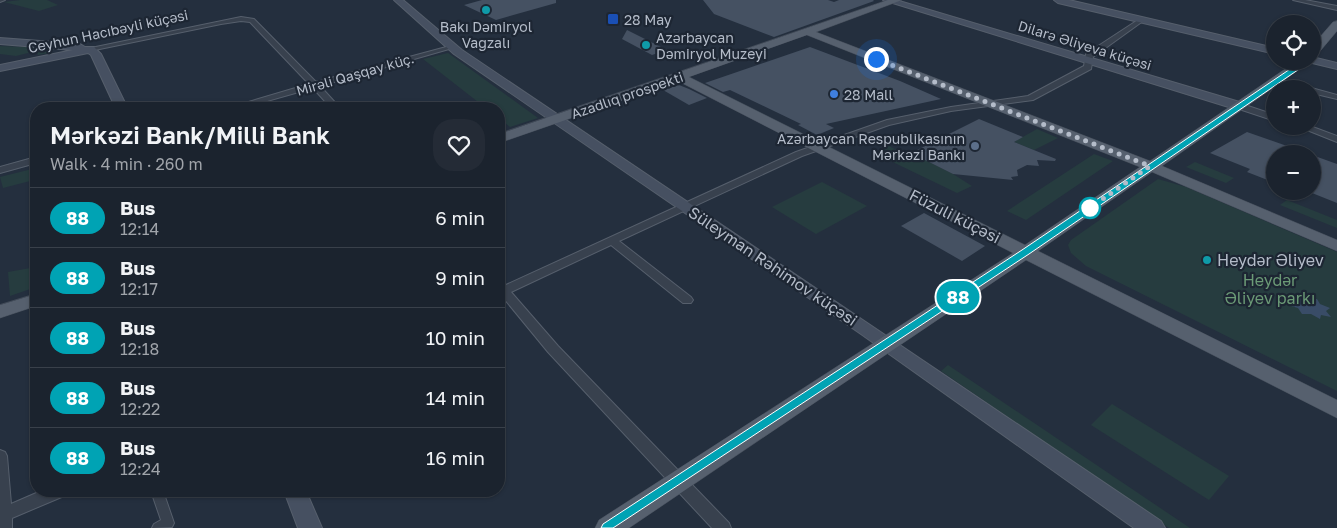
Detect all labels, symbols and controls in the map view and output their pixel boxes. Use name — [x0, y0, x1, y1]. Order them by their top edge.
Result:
marker: Bakı Dəmiryol Vağzalı — [480, 4, 492, 16]
street label: Ceyhun Hacıbəyli küçəsi — [26, 6, 190, 56]
place label: 28 May — [624, 11, 672, 28]
marker: 28 May — [606, 12, 620, 26]
map controls — [1266, 15, 1321, 200]
button: locate — [1266, 15, 1321, 70]
street label: Dilarə Əliyeva küçəsi — [1016, 17, 1154, 73]
place label: Bakı Dəmiryol Vağzalı — [440, 18, 532, 51]
place label: Azərbaycan Dəmiryol Muzeyi — [656, 29, 767, 62]
marker: Azərbaycan Dəmiryol Muzeyi — [640, 39, 652, 51]
your location — [864, 47, 889, 72]
street label: Mirəli Qaşqay küç. — [294, 49, 416, 99]
street label: Azadlıq prospekti — [569, 68, 685, 122]
button: + — [1266, 80, 1321, 135]
place label: 28 Mall — [844, 86, 893, 103]
marker: 28 Mall — [828, 88, 840, 100]
button: heart — [433, 119, 485, 171]
text: Mərkəzi Bank/Milli Bank — [50, 120, 330, 149]
place label: Azərbaycan Respublikasının Mərkəzi Bankı — [777, 130, 965, 163]
marker: Azərbaycan Respublikasının Mərkəzi Bankı — [969, 140, 981, 152]
button: − — [1266, 145, 1321, 200]
text: Walk · 4 min · 260 m — [50, 154, 203, 174]
street label: Füzuli küçəsi — [906, 184, 1004, 248]
text: Bus — [120, 196, 155, 219]
unlabelled marker — [1079, 197, 1101, 219]
street label: Süleyman Rəhimov küçəsi — [685, 202, 861, 330]
text: 6 min — [435, 206, 485, 229]
text: 88 — [66, 207, 89, 229]
text: 12:14 — [120, 219, 159, 239]
place label: Heydər Əliyev — [1217, 250, 1324, 270]
marker: Heydər Əliyev — [1201, 254, 1213, 266]
text: Bus — [120, 256, 155, 279]
text: 9 min — [435, 266, 485, 289]
text: 88 — [66, 267, 89, 289]
park label: Heydər Əliyev parkı — [1225, 270, 1315, 308]
text: 12:17 — [120, 279, 158, 299]
line badge: 88 — [936, 281, 980, 313]
text: 88 — [946, 286, 970, 308]
text: Bus — [120, 316, 155, 339]
text: 10 min — [426, 326, 485, 349]
text: 88 — [66, 327, 89, 349]
text: 12:18 — [120, 339, 159, 359]
text: Bus — [120, 376, 155, 399]
text: 14 min — [426, 386, 485, 409]
text: 88 — [66, 387, 89, 409]
text: 12:22 — [120, 399, 160, 419]
text: Bus — [120, 436, 155, 459]
text: 16 min — [426, 446, 485, 469]
text: 88 — [66, 447, 89, 469]
text: 12:24 — [120, 459, 161, 479]

